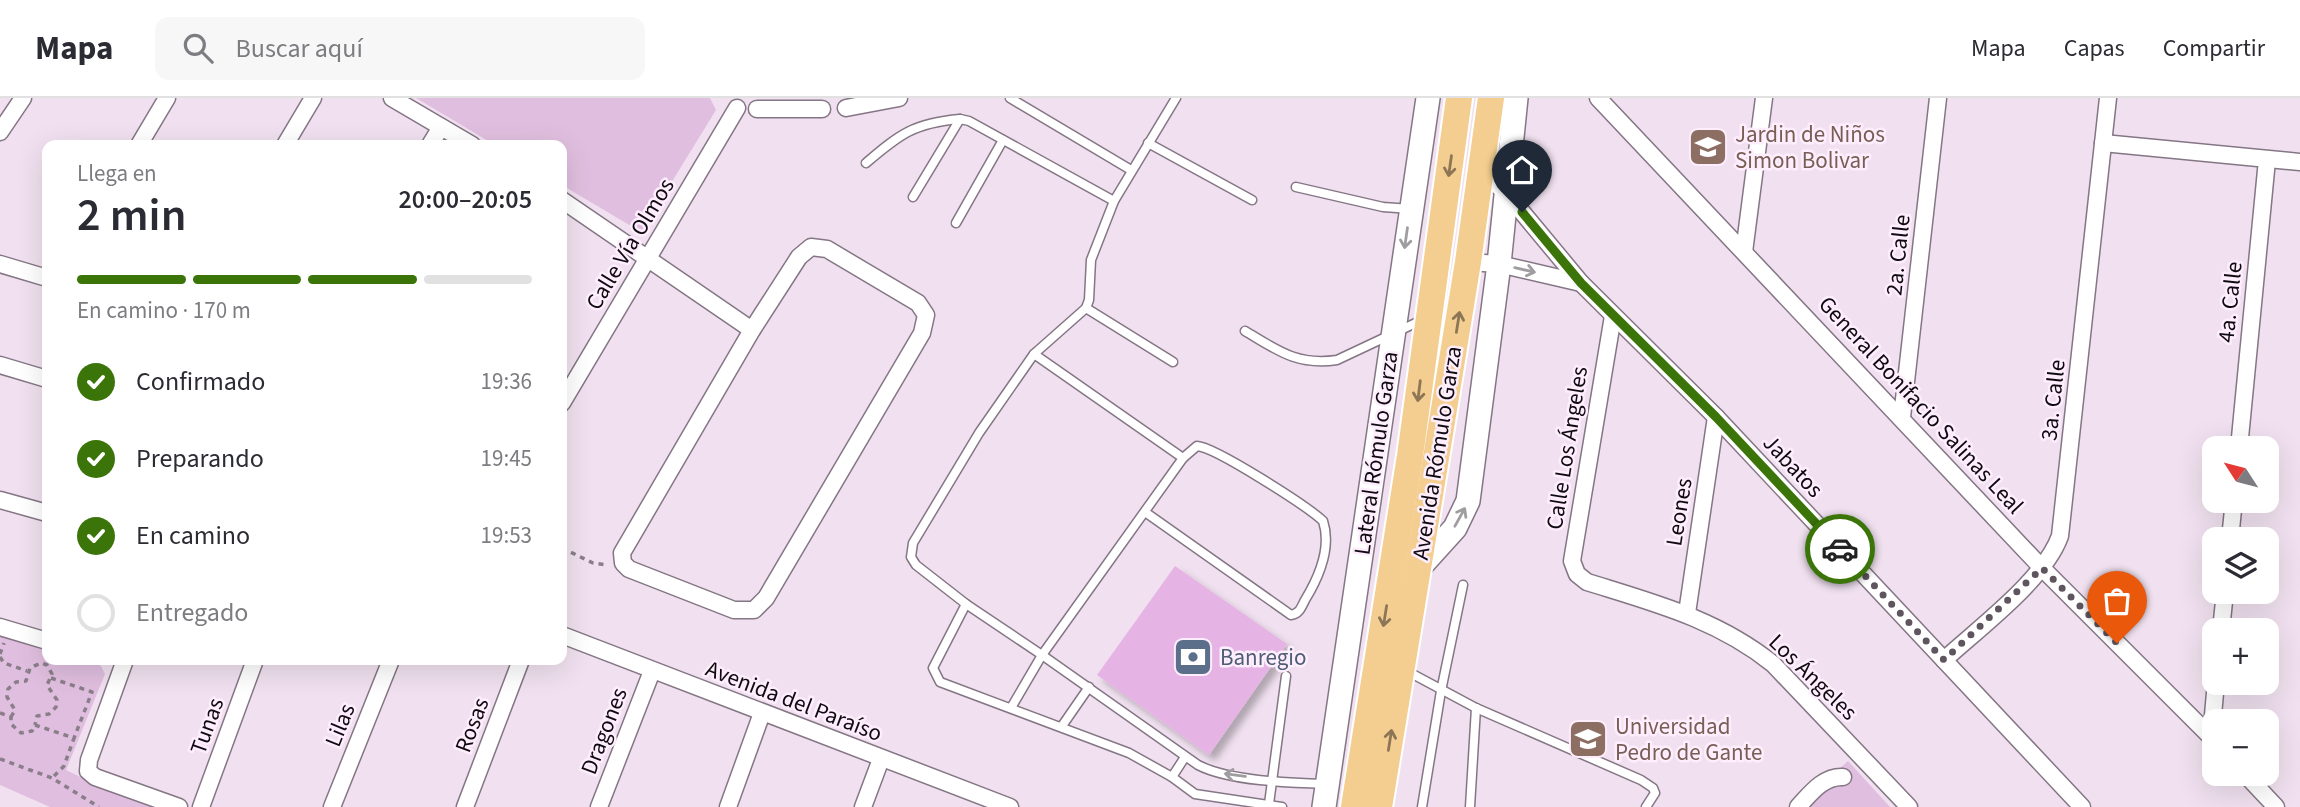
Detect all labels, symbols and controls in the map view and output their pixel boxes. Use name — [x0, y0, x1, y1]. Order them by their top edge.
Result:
search box — [155, 17, 645, 80]
text: Mapa — [35, 25, 113, 72]
icon: search — [179, 29, 217, 67]
text: Buscar aquí — [235, 30, 363, 67]
text: Mapa — [1971, 31, 2026, 66]
text: Capas — [2064, 31, 2125, 66]
text: Compartir — [2163, 31, 2265, 66]
place label: Jardin de Niños Simon Bolivar — [1735, 118, 1885, 177]
school or university icon: Jardin de Niños Simon Bolivar — [1687, 126, 1729, 168]
pin — [1492, 140, 1552, 212]
icon: home — [1503, 151, 1541, 189]
one-way arrow — [1443, 154, 1456, 176]
text: Llega en — [77, 157, 157, 190]
street label: Calle Vía Olmos — [578, 172, 682, 316]
text: 20:00–20:05 — [399, 181, 532, 218]
text: 2 min — [77, 183, 186, 248]
street label: 2a. Calle — [1877, 213, 1919, 297]
one-way arrow — [1399, 226, 1412, 249]
street label: 4a. Calle — [2209, 260, 2251, 344]
one-way arrow — [1513, 264, 1536, 278]
street label: General Bonifacio Salinas Leal — [1811, 289, 2031, 521]
text: En camino · 170 m — [77, 294, 251, 327]
one-way arrow — [1452, 311, 1466, 334]
street label: Avenida Rómulo Garza — [1404, 344, 1470, 562]
street label: Lateral Rómulo Garza — [1345, 349, 1407, 557]
street label: 3a. Calle — [2032, 358, 2074, 442]
icon: check — [77, 363, 115, 401]
text: Confirmado — [136, 363, 265, 400]
street label: Calle Los Ángeles — [1538, 364, 1596, 532]
text: 19:36 — [481, 365, 532, 398]
one-way arrow — [1412, 379, 1425, 402]
street label: Jabatos — [1755, 427, 1831, 505]
north arrow — [2202, 436, 2278, 513]
map controls — [2202, 436, 2279, 786]
icon: check — [77, 440, 115, 478]
text: Preparando — [136, 440, 264, 477]
text: 19:45 — [481, 442, 532, 475]
street label: Leones — [1657, 476, 1701, 548]
one-way arrow — [1453, 508, 1467, 528]
courier — [1805, 514, 1875, 584]
icon: check — [77, 517, 115, 555]
text: En camino — [136, 517, 250, 554]
text: 19:53 — [481, 519, 532, 552]
button: layers — [2202, 527, 2279, 604]
icon: car — [1821, 530, 1859, 568]
pin — [2087, 571, 2147, 643]
icon: bag — [2098, 582, 2136, 620]
text: Entregado — [136, 594, 248, 631]
one-way arrow — [1378, 604, 1391, 627]
button: + — [2202, 618, 2279, 695]
street label: Los Ángeles — [1761, 626, 1865, 728]
bank icon: Banregio — [1172, 636, 1214, 678]
place label: Banregio — [1220, 641, 1306, 674]
street label: Avenida del Paraíso — [701, 652, 887, 750]
street label: Dragones — [572, 683, 636, 779]
street label: Tunas — [182, 693, 232, 759]
street label: Rosas — [447, 693, 497, 757]
street label: Lilas — [316, 698, 364, 752]
button: − — [2202, 709, 2279, 786]
place label: Universidad Pedro de Gante — [1615, 710, 1762, 769]
school or university icon: Universidad Pedro de Gante — [1567, 718, 1609, 760]
one-way arrow — [1384, 729, 1397, 752]
one-way arrow — [1224, 769, 1247, 782]

